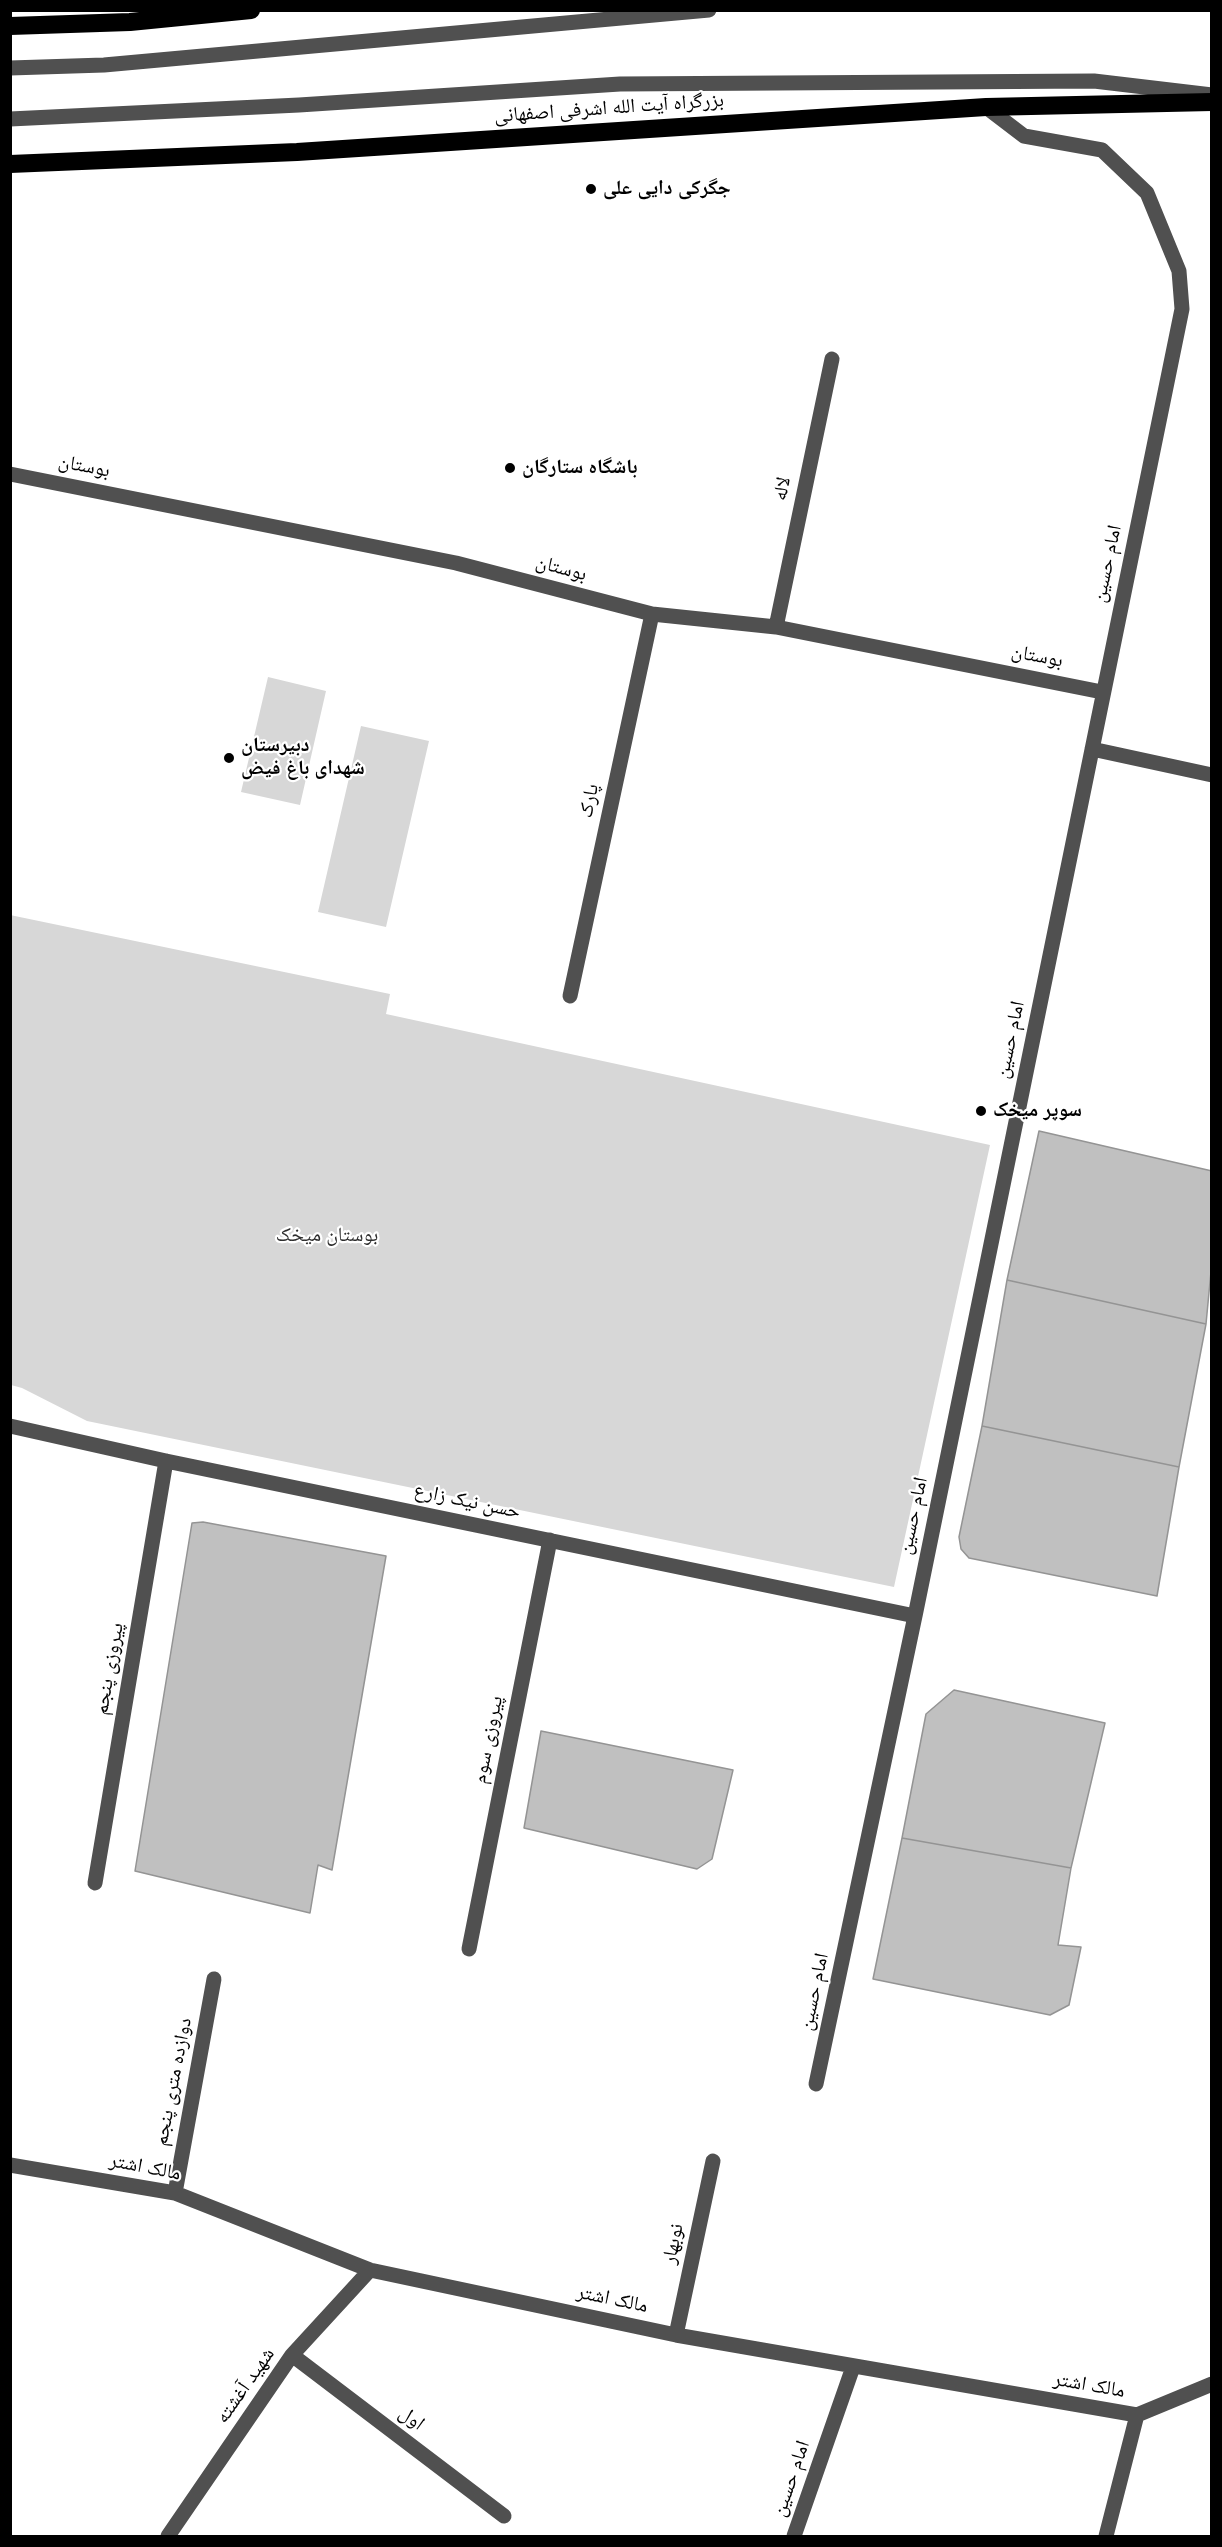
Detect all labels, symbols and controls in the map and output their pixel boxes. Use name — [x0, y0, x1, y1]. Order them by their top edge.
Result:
street label: بزرگراه آیت الله اشرفی اصفهانی — [493, 89, 725, 129]
place label: جگرکی دایی علی — [603, 177, 731, 201]
marker: جگرکی دایی علی — [584, 182, 598, 196]
street label: بوستان — [56, 450, 112, 484]
place label: باشگاه ستارگان — [522, 456, 637, 480]
marker: باشگاه ستارگان — [503, 461, 517, 475]
street label: لاله — [769, 475, 797, 503]
street label: امام حسین — [1088, 523, 1128, 605]
street label: بوستان — [533, 551, 589, 587]
street label: بوستان — [1009, 640, 1065, 674]
place label: دبیرستان شهدای باغ فیض — [241, 734, 365, 781]
marker: دبیرستان شهدای باغ فیض — [222, 751, 236, 765]
street label: پارک — [575, 782, 605, 820]
street label: امام حسین — [991, 999, 1031, 1081]
place label: سوپر میخک — [993, 1099, 1082, 1123]
marker: سوپر میخک — [974, 1104, 988, 1118]
park label: بوستان میخک — [276, 1224, 378, 1248]
street label: امام حسین — [894, 1475, 934, 1557]
street label: حسن نیک زارع — [411, 1479, 523, 1525]
street label: پیروزی پنجم — [90, 1621, 130, 1717]
street label: پیروزی سوم — [469, 1694, 509, 1786]
street label: امام حسین — [795, 1951, 835, 2033]
street label: دوازده متری پنجم — [150, 2016, 198, 2148]
street label: مالک اشتر — [107, 2149, 183, 2187]
street label: نوبهار — [658, 2222, 690, 2266]
street label: مالک اشتر — [574, 2281, 650, 2319]
street label: شهید آغشته — [211, 2344, 281, 2428]
street label: مالک اشتر — [1051, 2368, 1127, 2404]
street label: اول — [393, 2402, 429, 2436]
street label: امام حسین — [768, 2438, 816, 2520]

